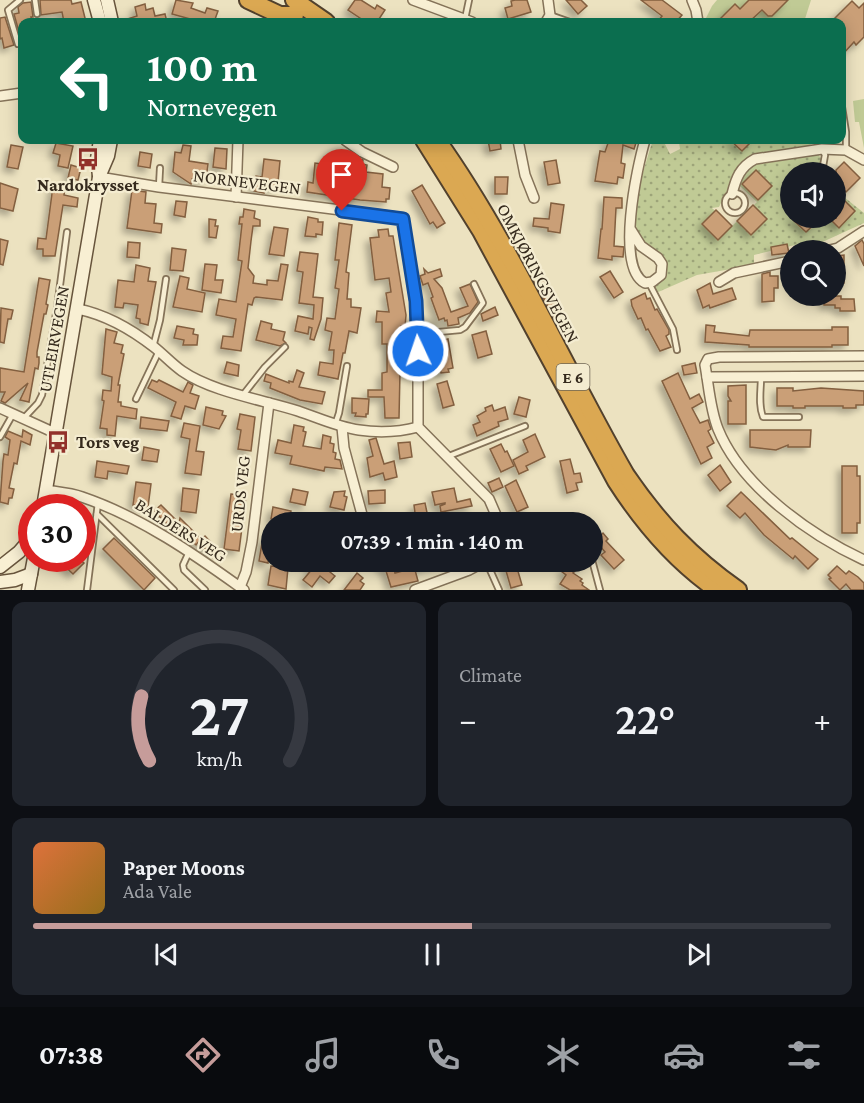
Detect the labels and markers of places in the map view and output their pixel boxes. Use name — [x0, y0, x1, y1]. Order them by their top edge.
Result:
bus stop icon: Nardokrysset — [75, 146, 101, 172]
pin — [316, 149, 367, 211]
place label: Nardokrysset — [37, 175, 140, 195]
bus stop icon: Tors veg — [45, 429, 71, 455]
place label: Tors veg — [76, 432, 139, 452]

